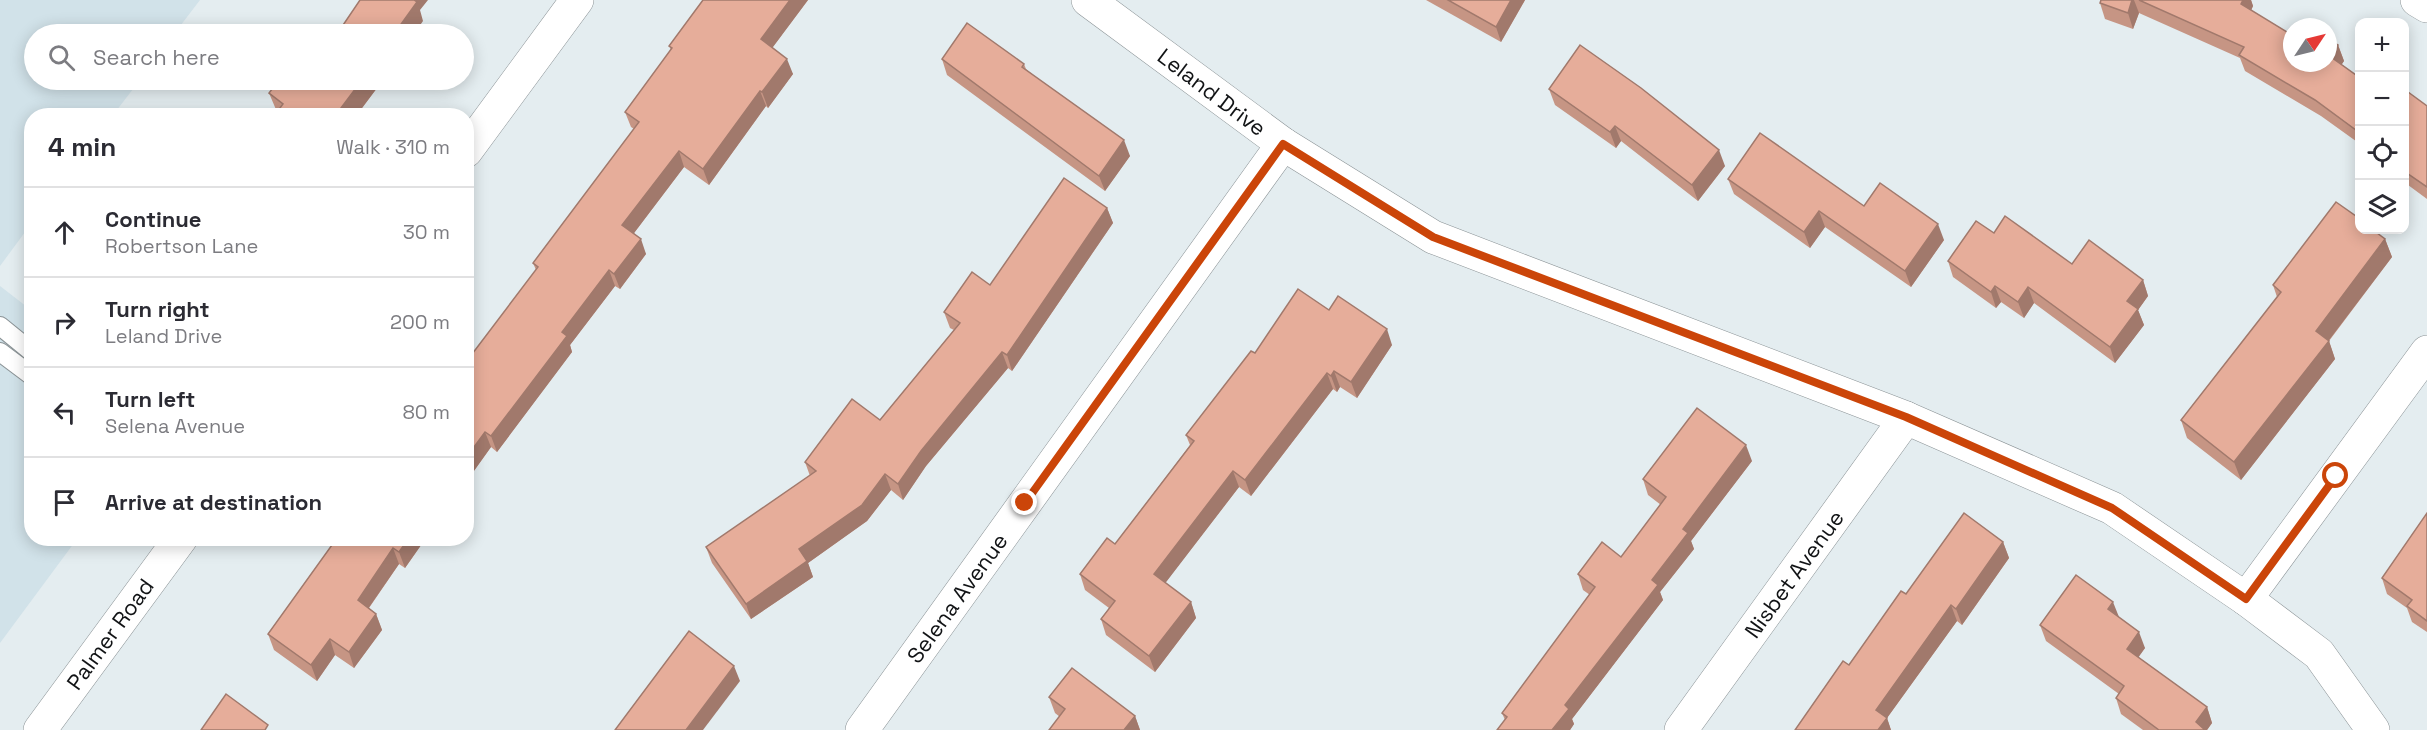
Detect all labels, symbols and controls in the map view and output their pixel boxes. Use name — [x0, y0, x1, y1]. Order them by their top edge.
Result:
north arrow — [2283, 18, 2337, 72]
map controls — [2355, 18, 2409, 234]
button: + — [2355, 18, 2409, 72]
search box — [24, 24, 474, 90]
icon: search — [45, 41, 78, 74]
street label: Leland Drive — [1152, 42, 1272, 142]
text: Search here — [93, 43, 220, 71]
button: − — [2355, 72, 2409, 126]
button: locate — [2355, 126, 2409, 180]
text: 4 min — [48, 130, 116, 164]
text: Walk · 310 m — [336, 134, 450, 160]
button: layers — [2355, 180, 2409, 234]
text: Continue — [105, 205, 201, 233]
icon: ahead — [48, 216, 81, 249]
text: 30 m — [403, 219, 450, 245]
text: Robertson Lane — [105, 233, 258, 259]
text: Turn right — [105, 295, 210, 323]
icon: right — [48, 306, 81, 339]
text: 200 m — [390, 309, 450, 335]
text: Leland Drive — [105, 323, 222, 349]
text: Turn left — [105, 385, 195, 413]
icon: left — [48, 396, 81, 429]
text: 80 m — [402, 399, 450, 425]
text: Selena Avenue — [105, 413, 245, 439]
route start — [2322, 462, 2348, 488]
icon: arrive — [48, 486, 81, 519]
text: Arrive at destination — [105, 488, 322, 516]
route end — [1011, 489, 1037, 515]
street label: Nisbet Avenue — [1738, 504, 1850, 644]
street label: Selena Avenue — [900, 527, 1014, 669]
street label: Palmer Road — [60, 573, 160, 695]

